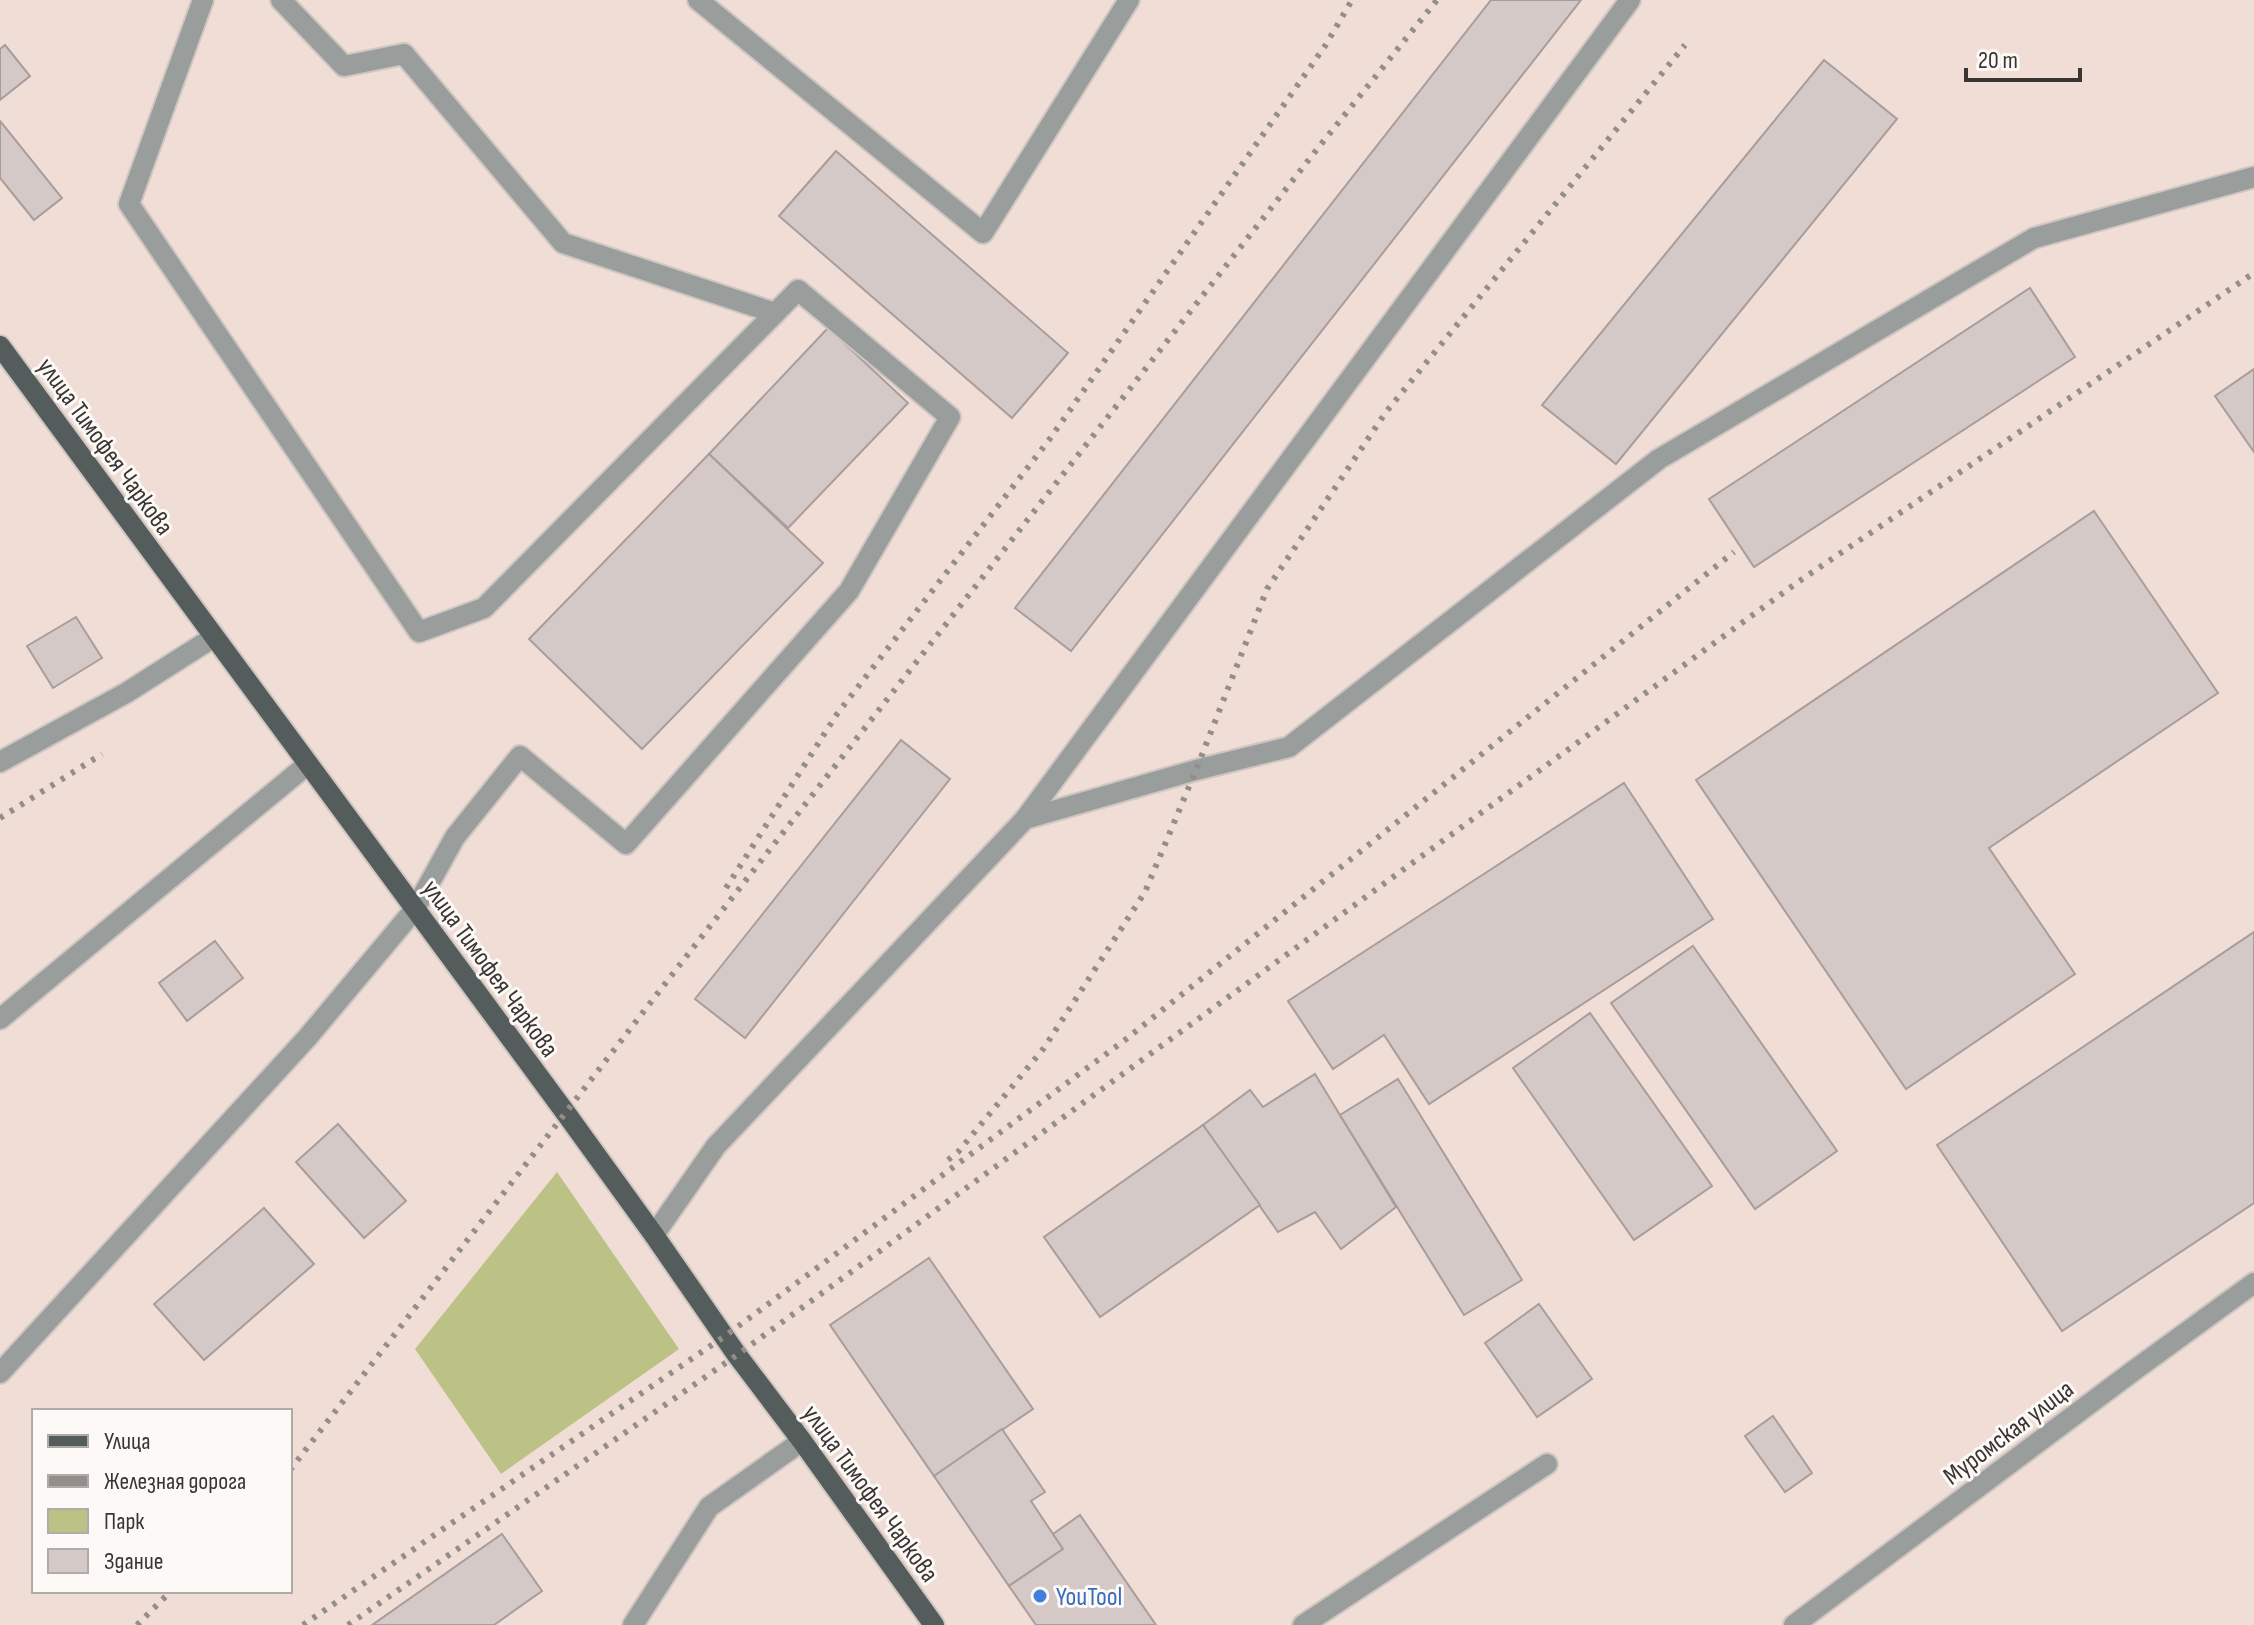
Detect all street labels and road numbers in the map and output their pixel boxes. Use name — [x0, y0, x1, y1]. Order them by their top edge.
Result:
street label: улица Тимофея Чаркова — [30, 352, 179, 541]
street label: улица Тимофея Чаркова — [415, 874, 564, 1063]
street label: Муромская улица — [1938, 1374, 2080, 1492]
street label: улица Тимофея Чаркова — [795, 1399, 944, 1588]

